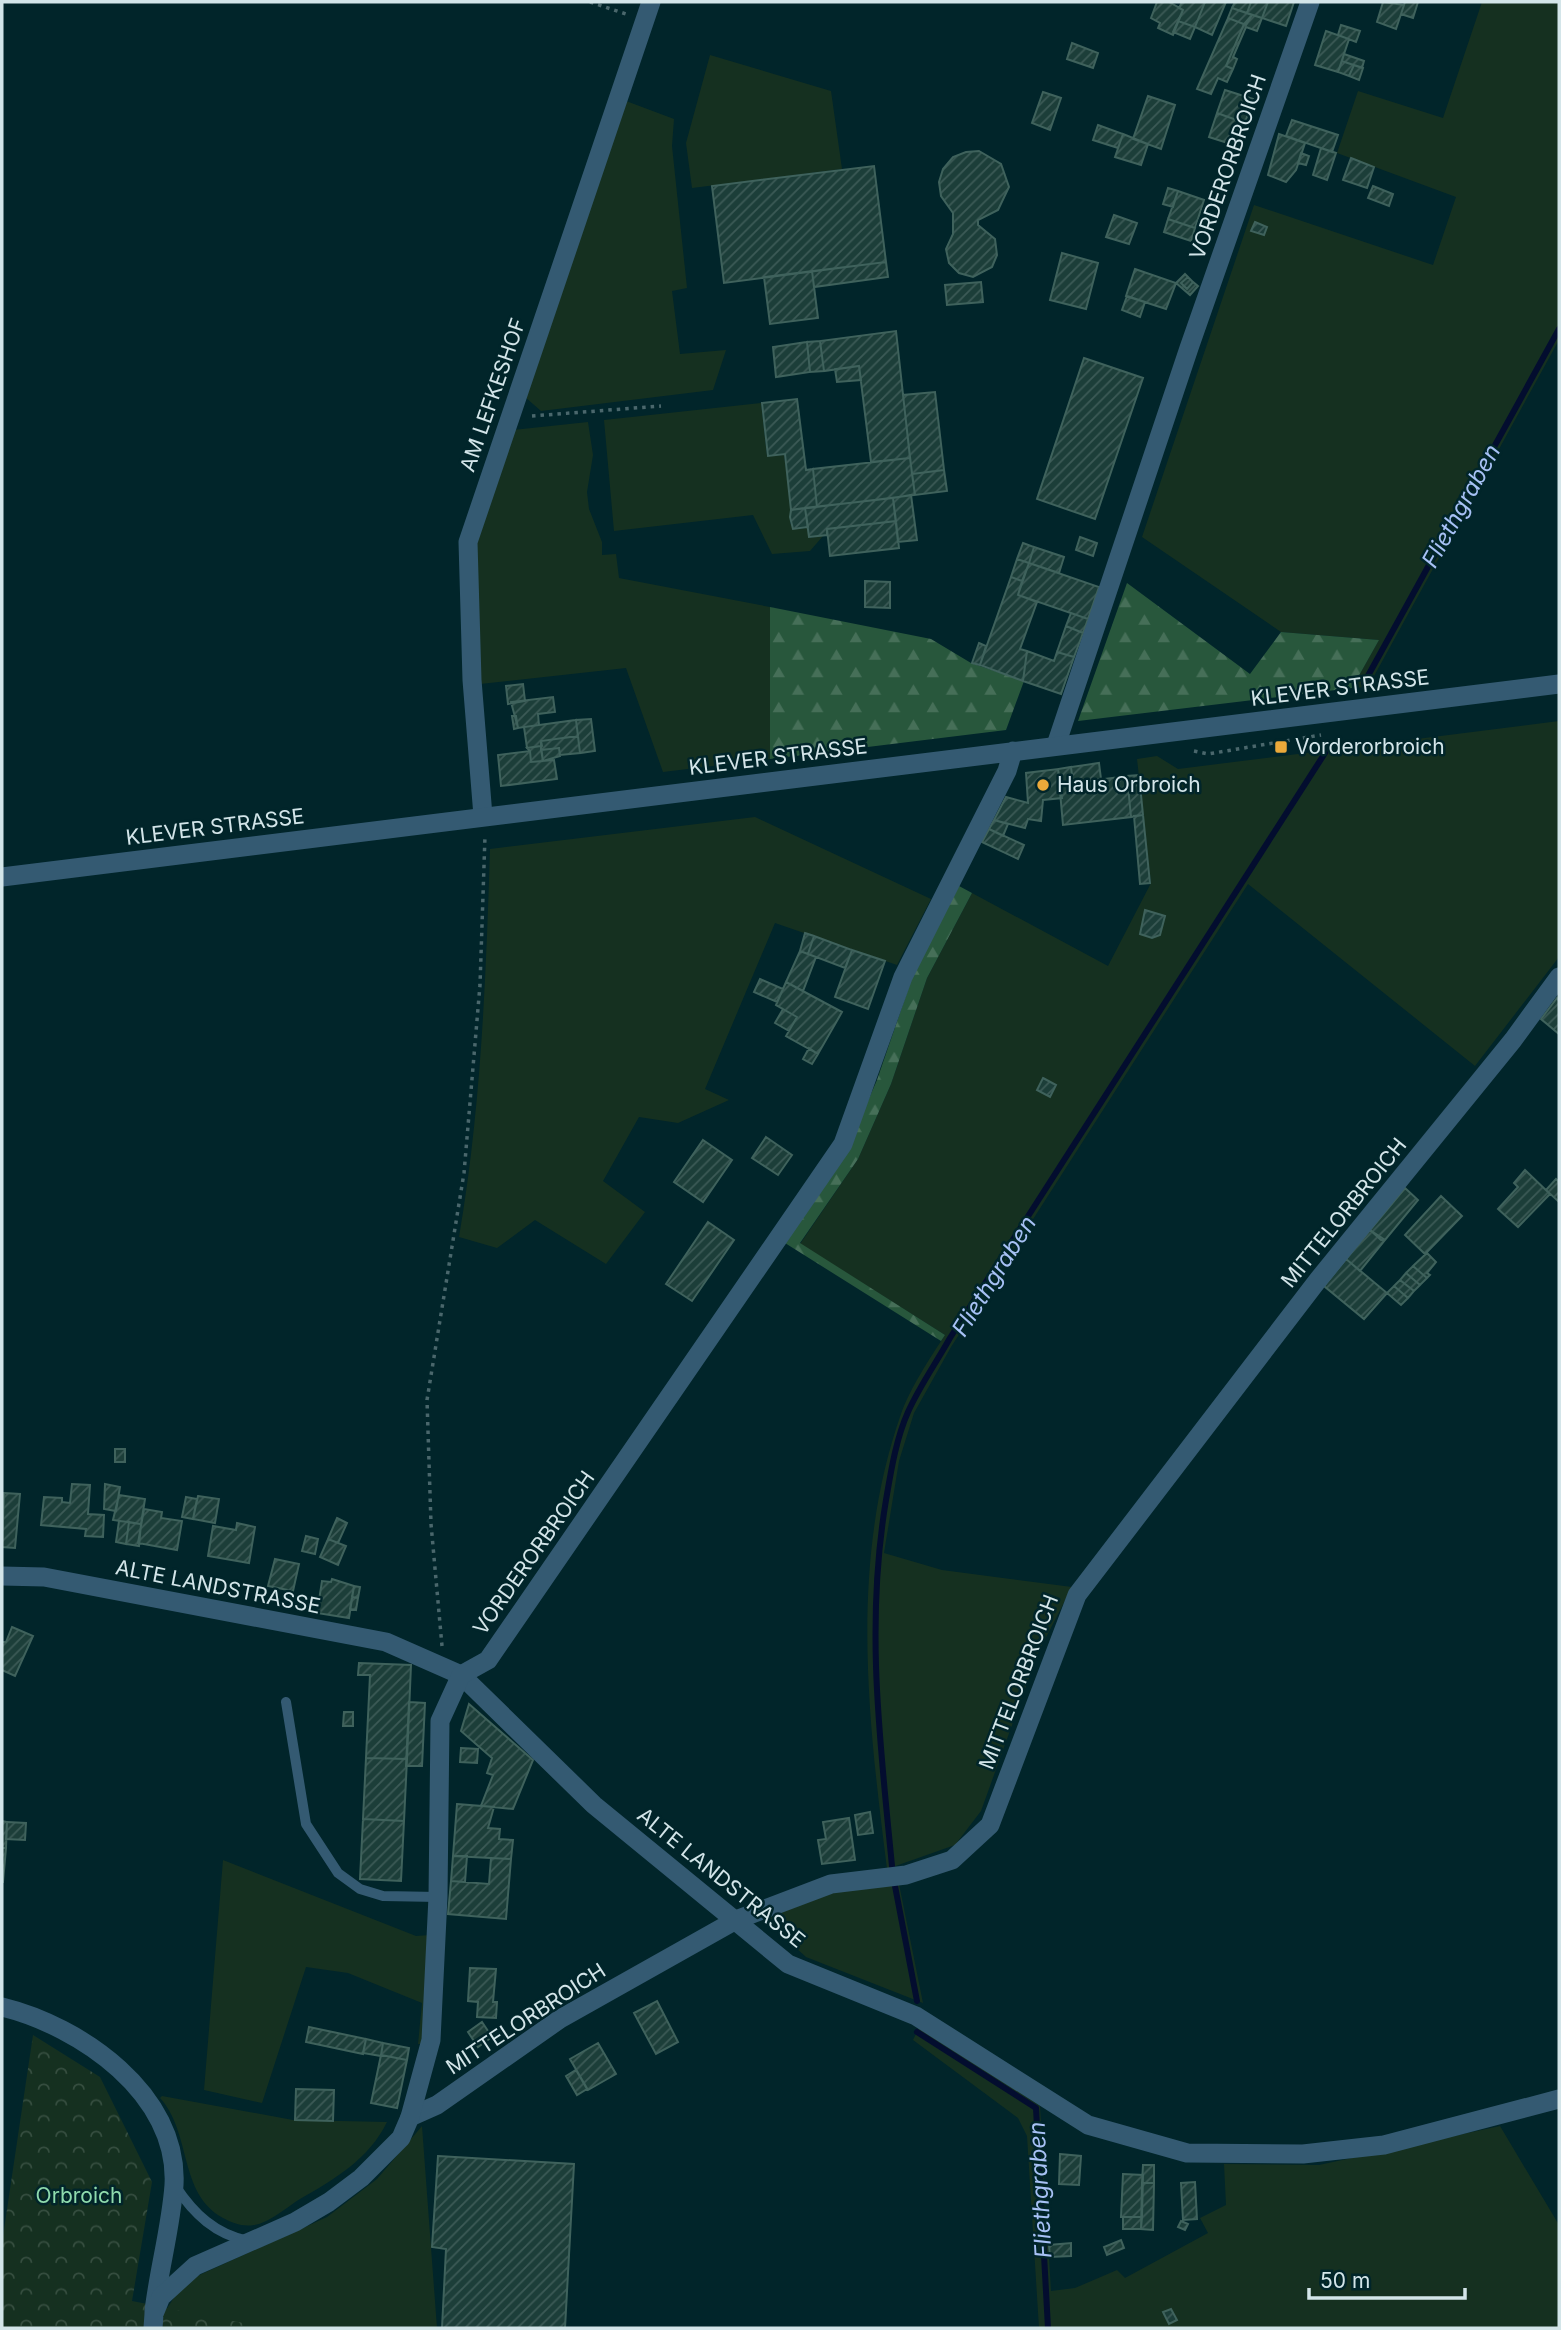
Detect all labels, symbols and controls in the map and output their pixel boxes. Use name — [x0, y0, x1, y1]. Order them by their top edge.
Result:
street label: VORDERORBROICH — [1184, 71, 1271, 263]
street label: AM LEFKESHOF — [455, 315, 530, 475]
water label: Fliethgraben — [1416, 439, 1506, 573]
street label: KLEVER STRASSE — [1249, 664, 1431, 711]
street label: KLEVER STRASSE — [687, 733, 869, 780]
place label: Vorderorbroich — [1295, 734, 1445, 759]
marker: Vorderorbroich — [1273, 739, 1289, 755]
place label: Haus Orbroich — [1057, 772, 1201, 797]
marker: Haus Orbroich — [1035, 777, 1051, 793]
street label: KLEVER STRASSE — [124, 803, 306, 850]
street label: MITTELORBROICH — [1276, 1133, 1412, 1292]
water label: Fliethgraben — [946, 1211, 1042, 1341]
street label: VORDERORBROICH — [468, 1466, 600, 1639]
street label: ALTE LANDSTRASSE — [113, 1554, 323, 1619]
street label: MITTELORBROICH — [974, 1591, 1063, 1773]
street label: ALTE LANDSTRASSE — [632, 1802, 810, 1953]
street label: MITTELORBROICH — [441, 1958, 610, 2079]
water label: Fliethgraben — [1022, 2121, 1058, 2259]
park label: Orbroich — [36, 2183, 122, 2208]
scale bar — [1309, 2256, 1465, 2300]
text: 50 m — [1320, 2268, 1370, 2293]

